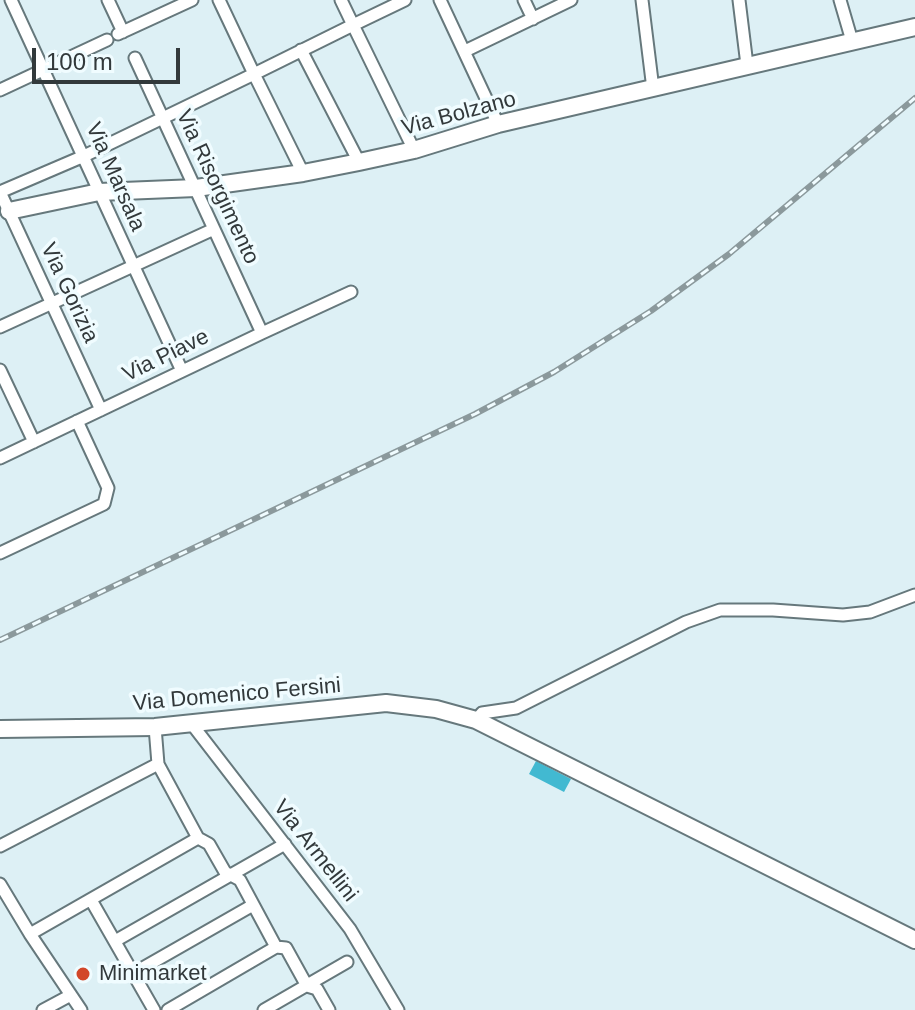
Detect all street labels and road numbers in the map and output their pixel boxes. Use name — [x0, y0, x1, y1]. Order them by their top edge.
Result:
street label: Via Bolzano — [399, 86, 519, 142]
street label: Via Risorgimento — [170, 106, 264, 268]
street label: Via Marsala — [79, 119, 151, 235]
street label: Via Gorizia — [34, 239, 104, 347]
street label: Via Piave — [119, 324, 213, 388]
street label: Via Domenico Fersini — [132, 673, 342, 717]
street label: Via Armellini — [267, 795, 363, 907]

